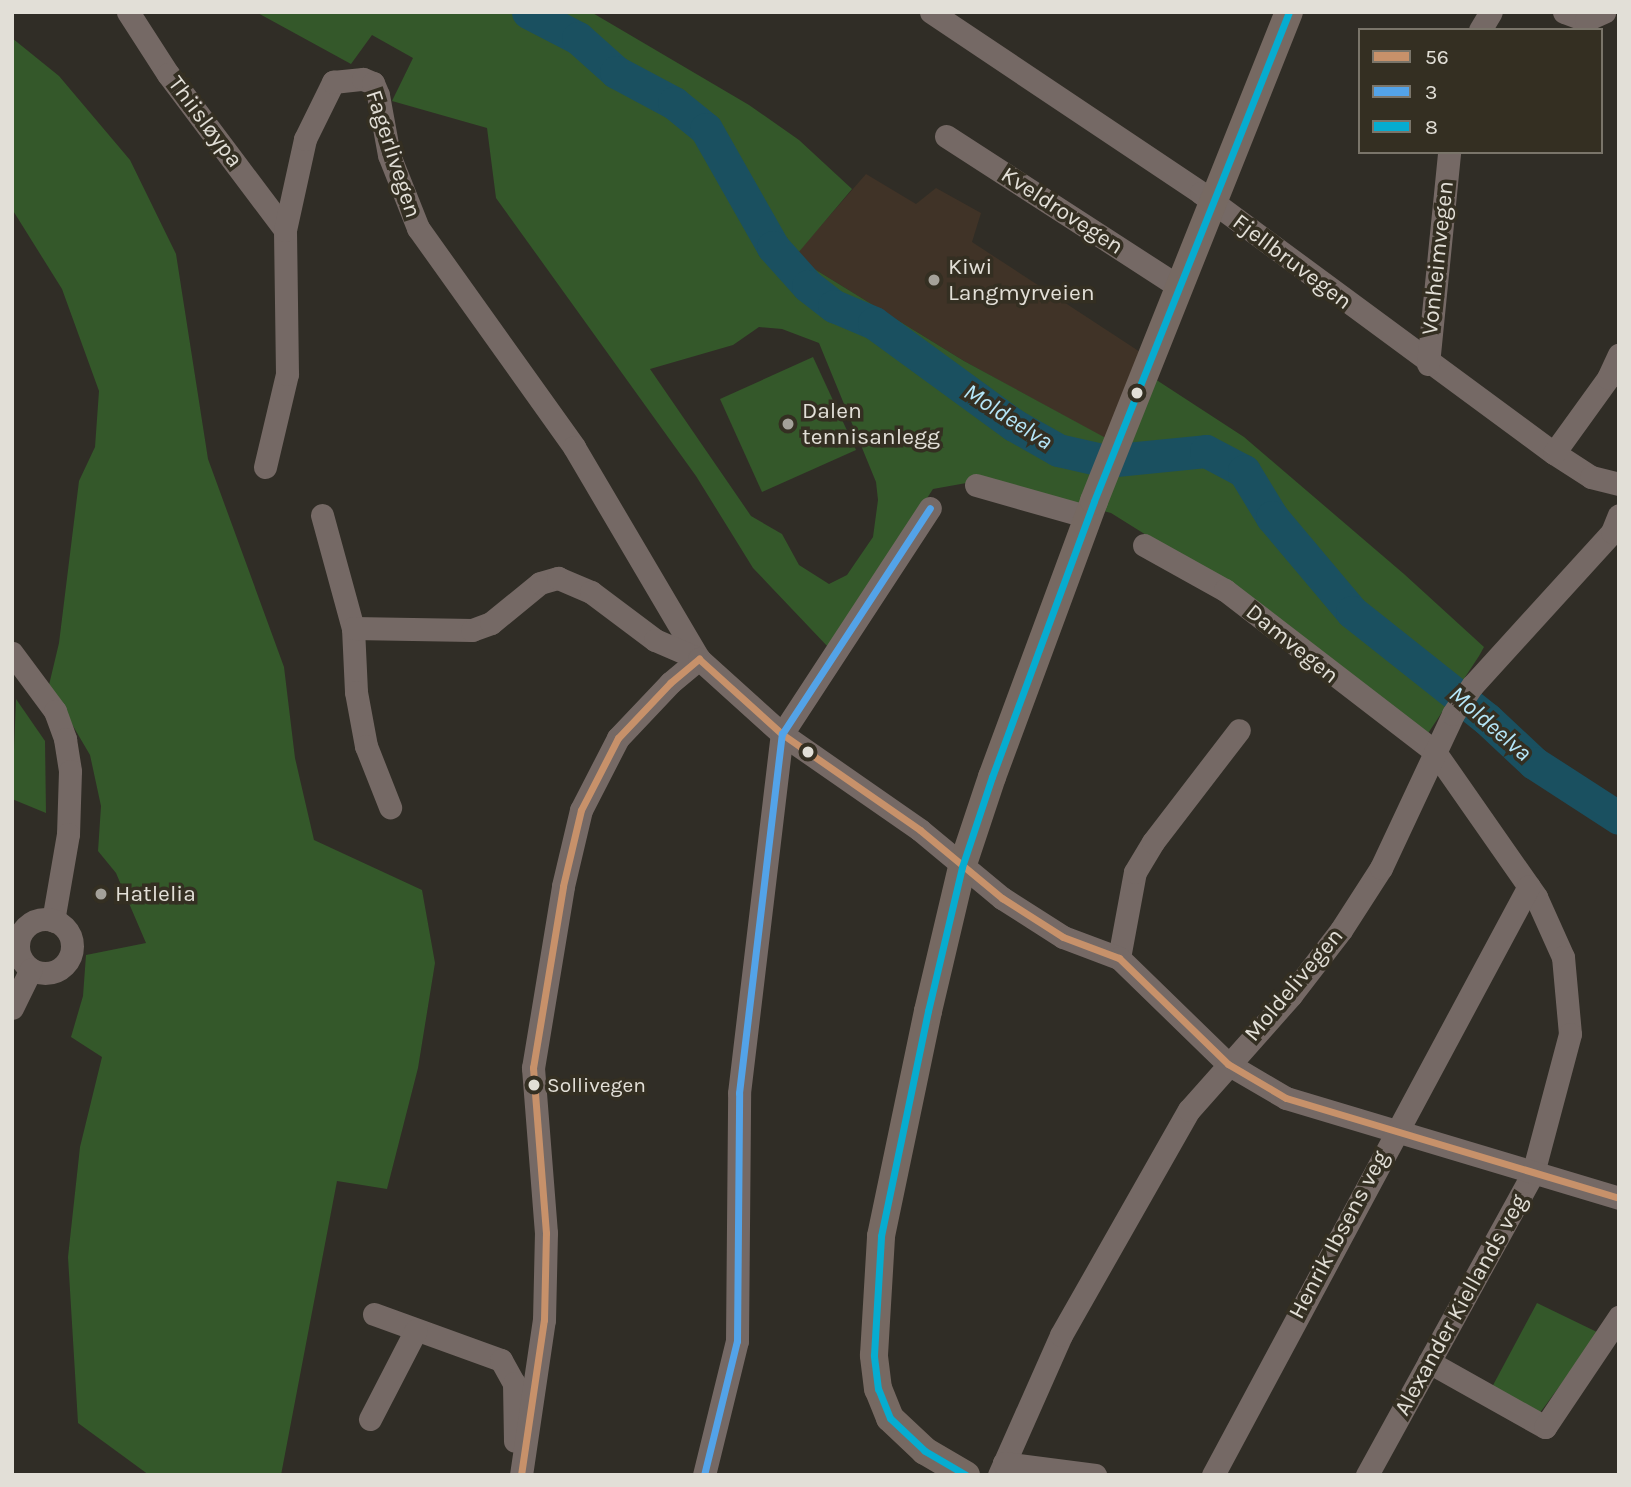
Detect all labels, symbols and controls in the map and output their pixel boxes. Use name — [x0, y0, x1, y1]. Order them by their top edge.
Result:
legend — [1358, 28, 1603, 154]
text: 56 — [1425, 45, 1449, 69]
street label: Thiisløypa — [162, 71, 248, 173]
text: 3 — [1425, 80, 1437, 104]
street label: Fagerlivegen — [359, 87, 427, 221]
text: 8 — [1425, 115, 1438, 139]
street label: Kveldrovegen — [996, 161, 1128, 261]
street label: Vonheimvegen — [1416, 180, 1460, 336]
street label: Fjellbruvegen — [1227, 208, 1357, 316]
place label: Kiwi Langmyrveien — [948, 253, 1095, 307]
marker: Kiwi Langmyrveien — [926, 272, 942, 288]
water label: Moldeelva — [958, 378, 1058, 456]
unlabelled marker — [1130, 386, 1144, 400]
place label: Dalen tennisanlegg — [802, 397, 940, 451]
marker: Dalen tennisanlegg — [780, 416, 796, 432]
street label: Damvegen — [1240, 598, 1344, 690]
water label: Moldeelva — [1443, 680, 1537, 768]
unlabelled marker — [801, 745, 815, 759]
place label: Hatlelia — [115, 880, 196, 908]
marker: Hatlelia — [93, 886, 109, 902]
street label: Moldelivegen — [1239, 923, 1349, 1047]
place label: Sollivegen — [547, 1072, 646, 1098]
marker: Sollivegen — [527, 1078, 541, 1092]
street label: Henrik Ibsens veg — [1283, 1146, 1395, 1324]
street label: Alexander Kiellands veg — [1389, 1190, 1533, 1420]

